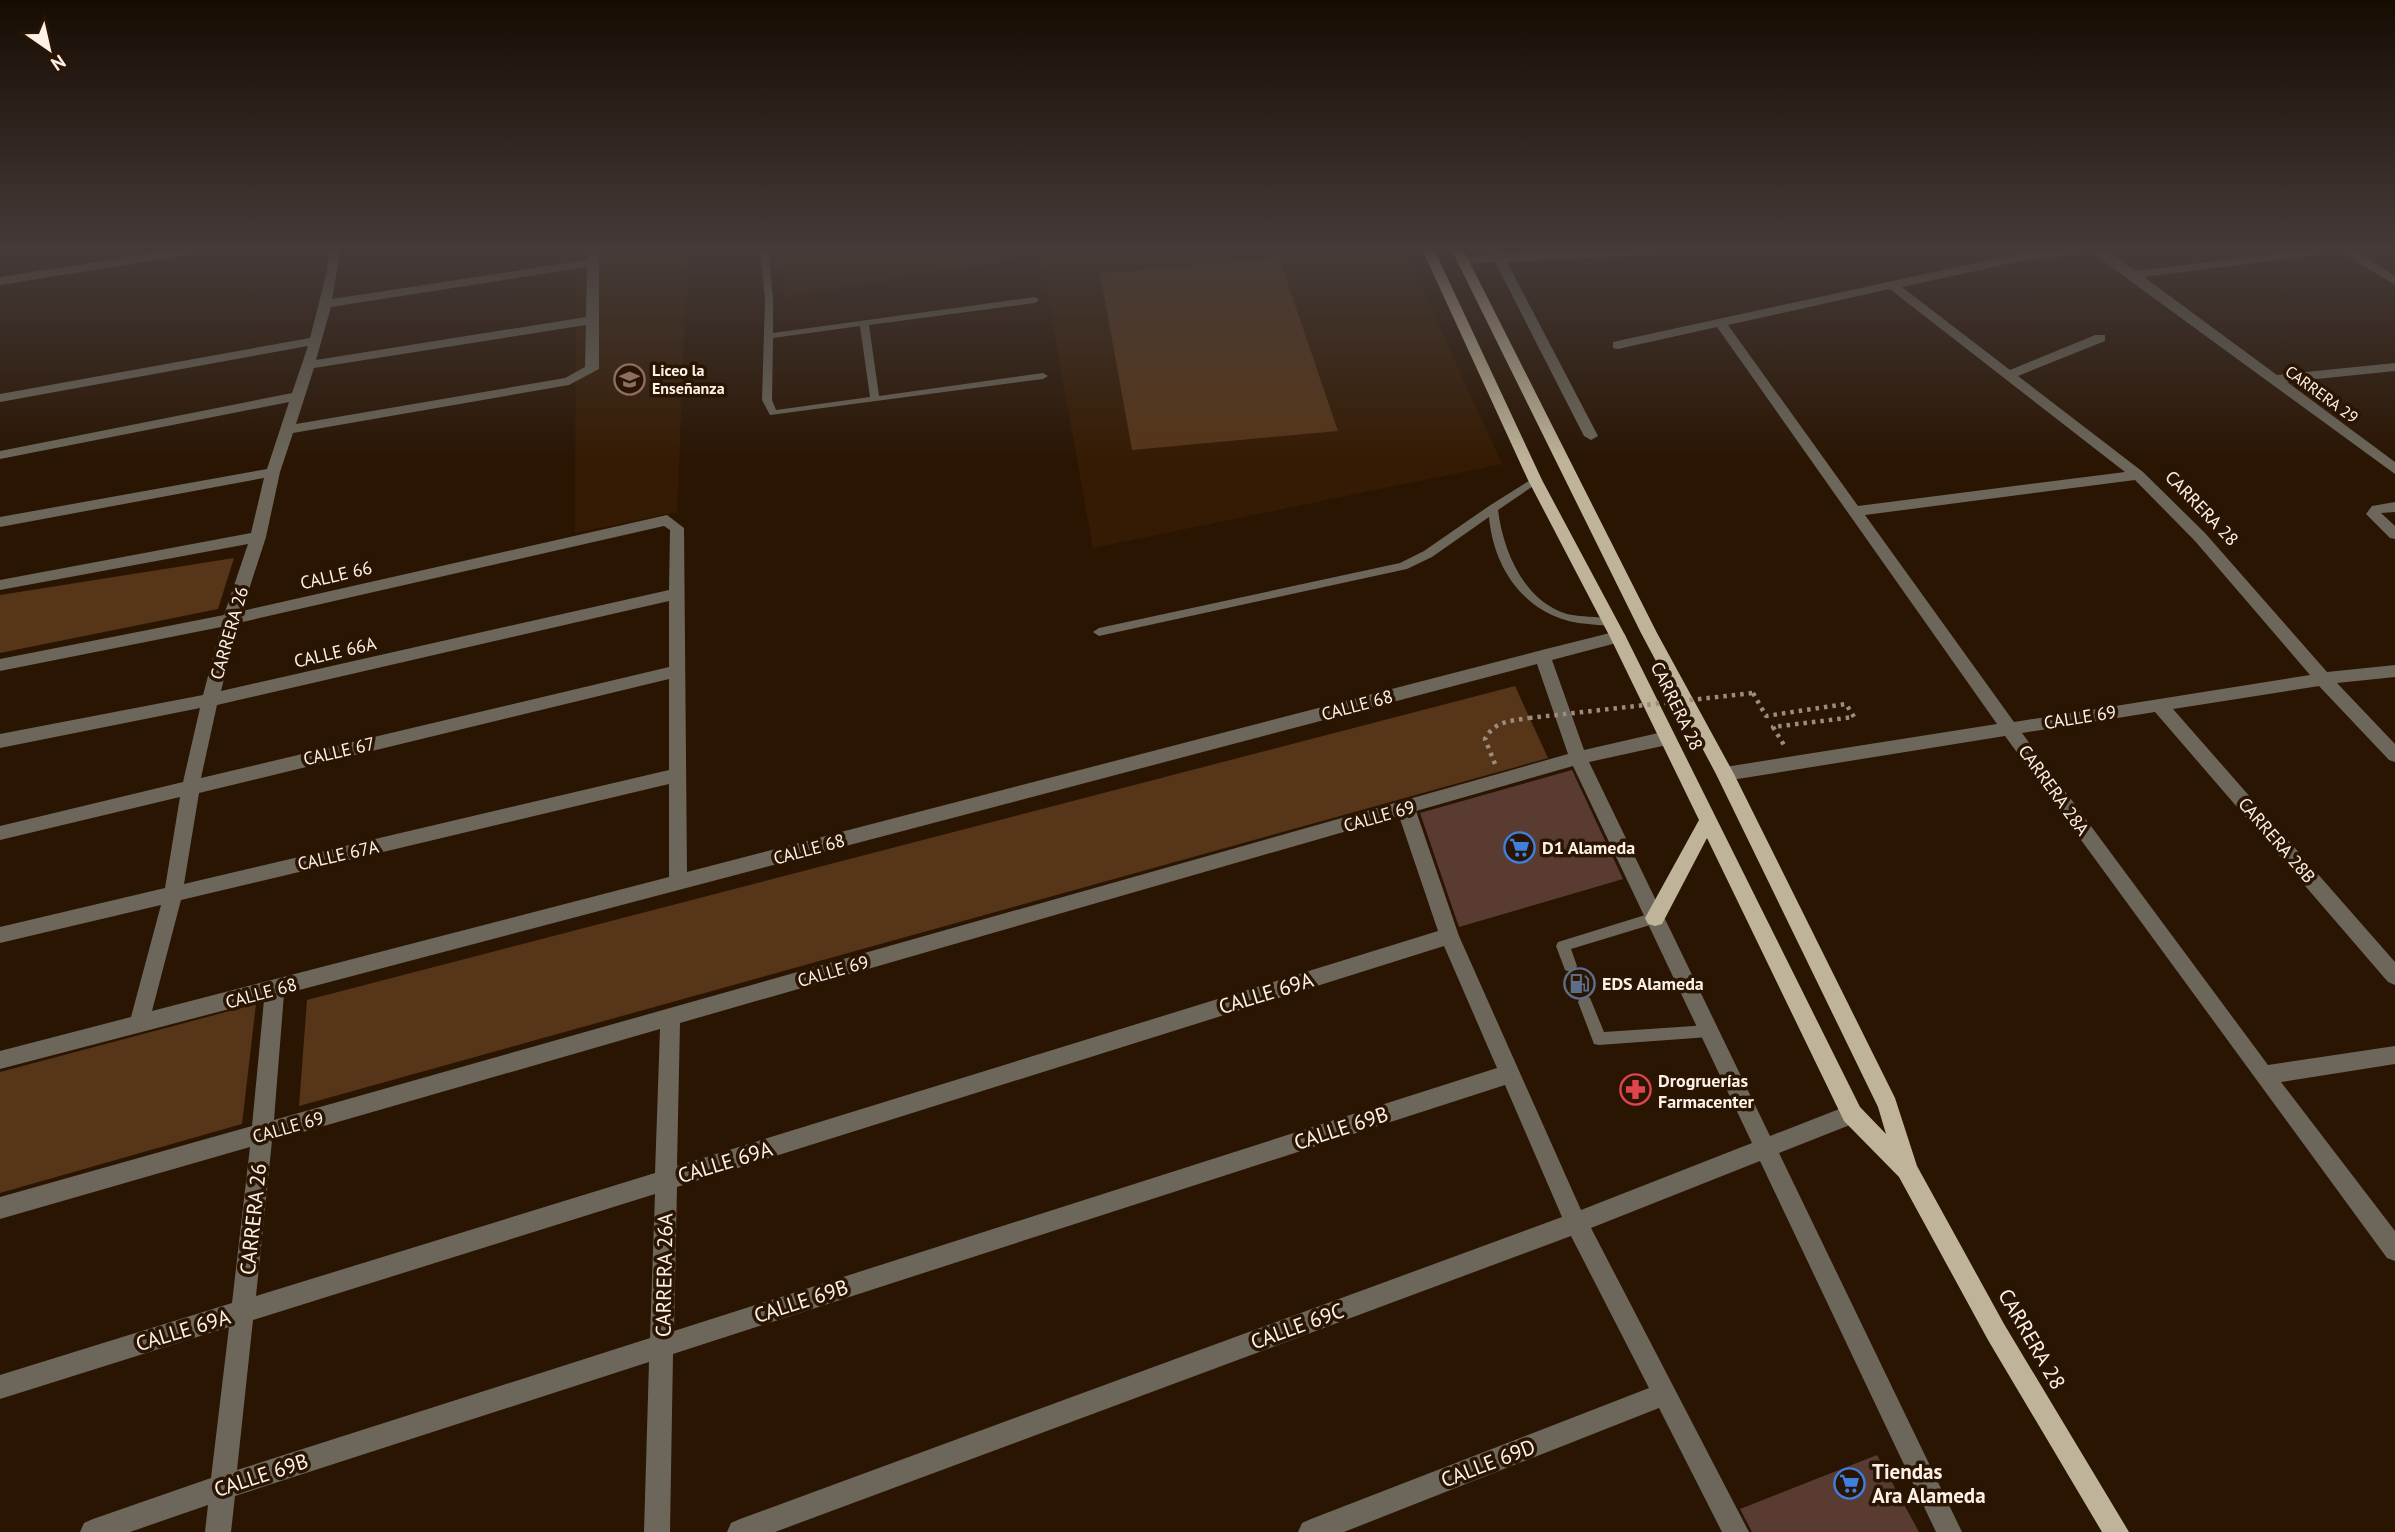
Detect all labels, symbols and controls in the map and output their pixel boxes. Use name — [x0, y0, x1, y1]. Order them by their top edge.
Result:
north arrow — [14, 14, 84, 84]
text: N — [47, 50, 70, 77]
place label: Liceo la Enseñanza — [652, 360, 725, 398]
street label: CARRERA 29 — [2282, 361, 2362, 427]
school or university icon: Liceo la Enseñanza — [612, 362, 646, 396]
street label: CARRERA 28 — [2160, 466, 2244, 550]
street label: CALLE 66 — [298, 556, 374, 594]
street label: CARRERA 26 — [205, 584, 253, 682]
street label: CALLE 66A — [292, 631, 379, 673]
street label: CARRERA 28 — [1646, 658, 1708, 754]
street label: CALLE 68 — [1319, 684, 1395, 726]
street label: CALLE 69 — [2042, 700, 2118, 734]
street label: CALLE 67 — [301, 732, 377, 770]
street label: CARRERA 28A — [2013, 740, 2095, 840]
street label: CARRERA 28B — [2233, 792, 2321, 888]
street label: CALLE 69 — [1341, 795, 1417, 837]
street label: CALLE 68 — [771, 828, 847, 870]
supermarket icon: D1 Alameda — [1502, 830, 1536, 864]
street label: CALLE 67A — [295, 834, 381, 875]
place label: D1 Alameda — [1542, 836, 1635, 859]
street label: CALLE 69 — [795, 950, 871, 992]
street label: CALLE 69A — [1215, 966, 1317, 1020]
fuel station icon: EDS Alameda — [1562, 966, 1596, 1000]
street label: CALLE 68 — [223, 972, 299, 1014]
place label: EDS Alameda — [1602, 972, 1704, 995]
place label: Drogruerías Farmacenter — [1658, 1069, 1755, 1113]
pharmacy icon: Drogruerías Farmacenter — [1618, 1073, 1652, 1107]
street label: CALLE 69B — [1291, 1100, 1391, 1156]
street label: CALLE 69 — [250, 1106, 326, 1148]
street label: CALLE 69A — [674, 1135, 776, 1189]
street label: CARRERA 26 — [234, 1162, 272, 1276]
street label: CARRERA 26A — [649, 1212, 679, 1337]
street label: CALLE 69B — [751, 1273, 851, 1329]
street label: CARRERA 28 — [1992, 1284, 2072, 1394]
street label: CALLE 69C — [1247, 1297, 1347, 1355]
street label: CALLE 69A — [132, 1303, 234, 1357]
street label: CALLE 69D — [1437, 1433, 1539, 1493]
street label: CALLE 69B — [211, 1447, 311, 1503]
place label: Tiendas Ara Alameda — [1872, 1458, 1986, 1509]
supermarket icon: Tiendas Ara Alameda — [1832, 1466, 1866, 1500]

